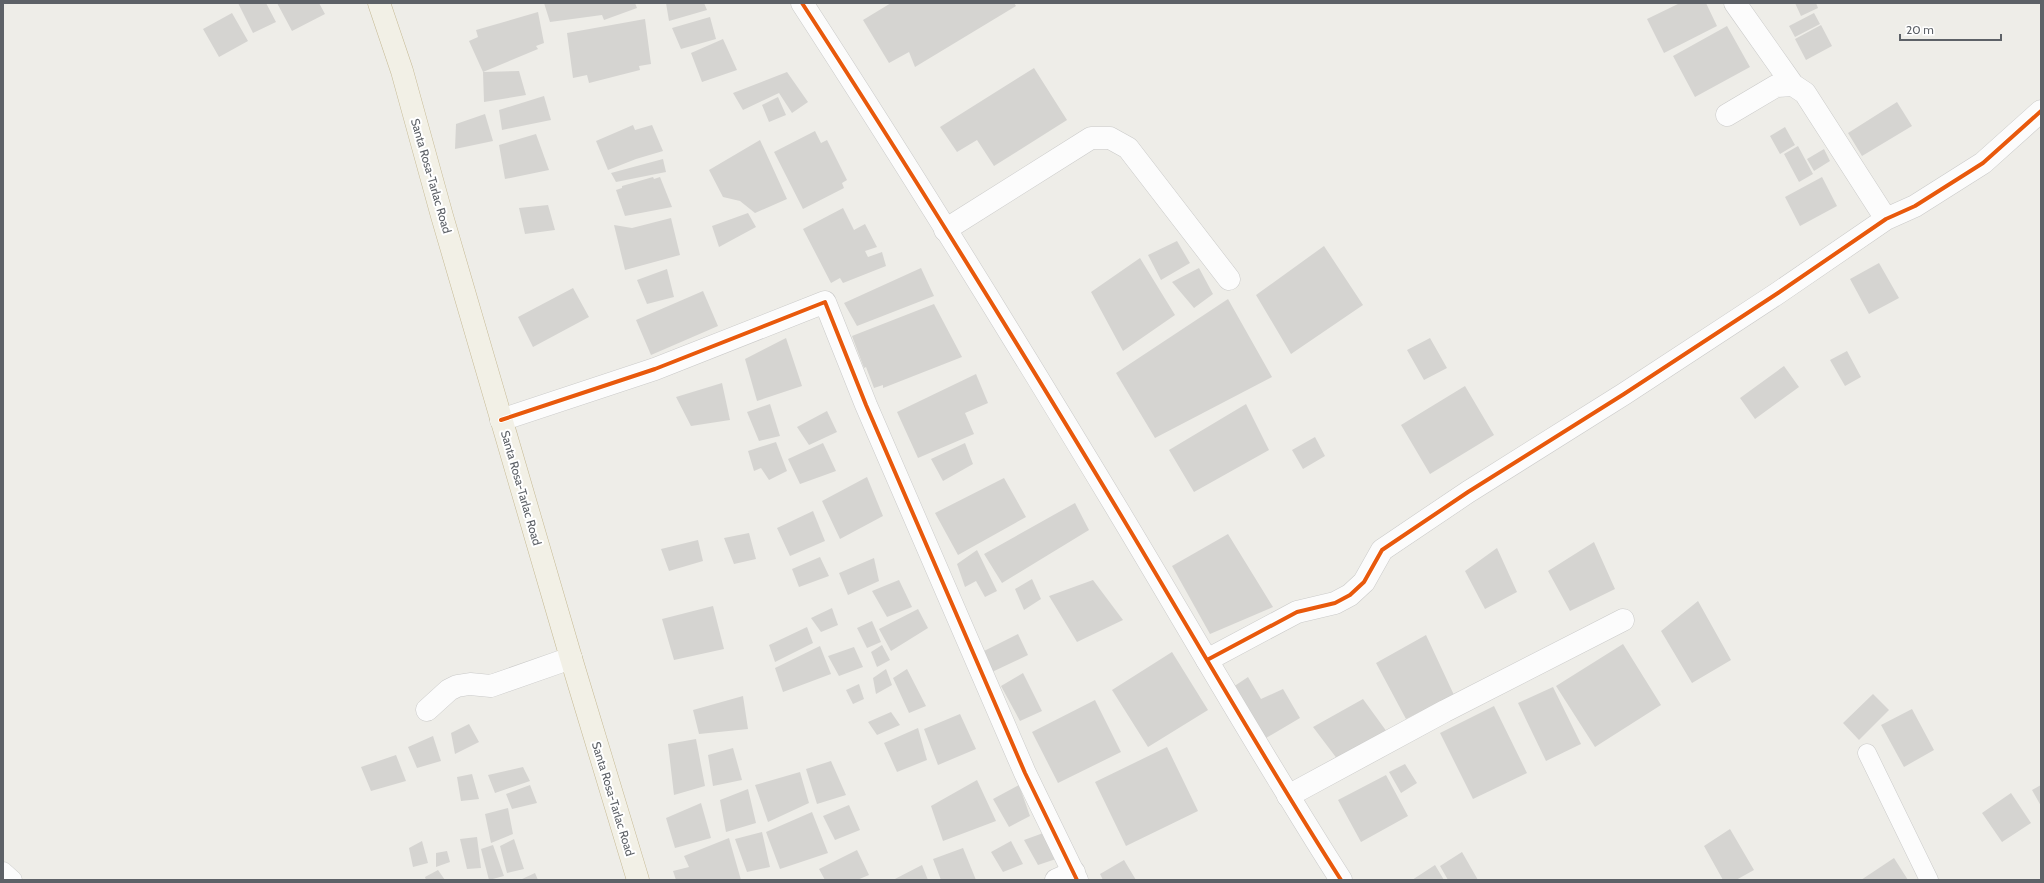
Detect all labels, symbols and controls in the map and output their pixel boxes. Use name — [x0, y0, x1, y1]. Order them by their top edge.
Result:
scale bar — [1900, 16, 2001, 42]
text: 20 m — [1906, 22, 1934, 37]
street label: Santa Rosa-Tarlac Road — [408, 117, 455, 235]
street label: Santa Rosa-Tarlac Road — [498, 429, 545, 547]
street label: Santa Rosa-Tarlac Road — [589, 740, 638, 858]

